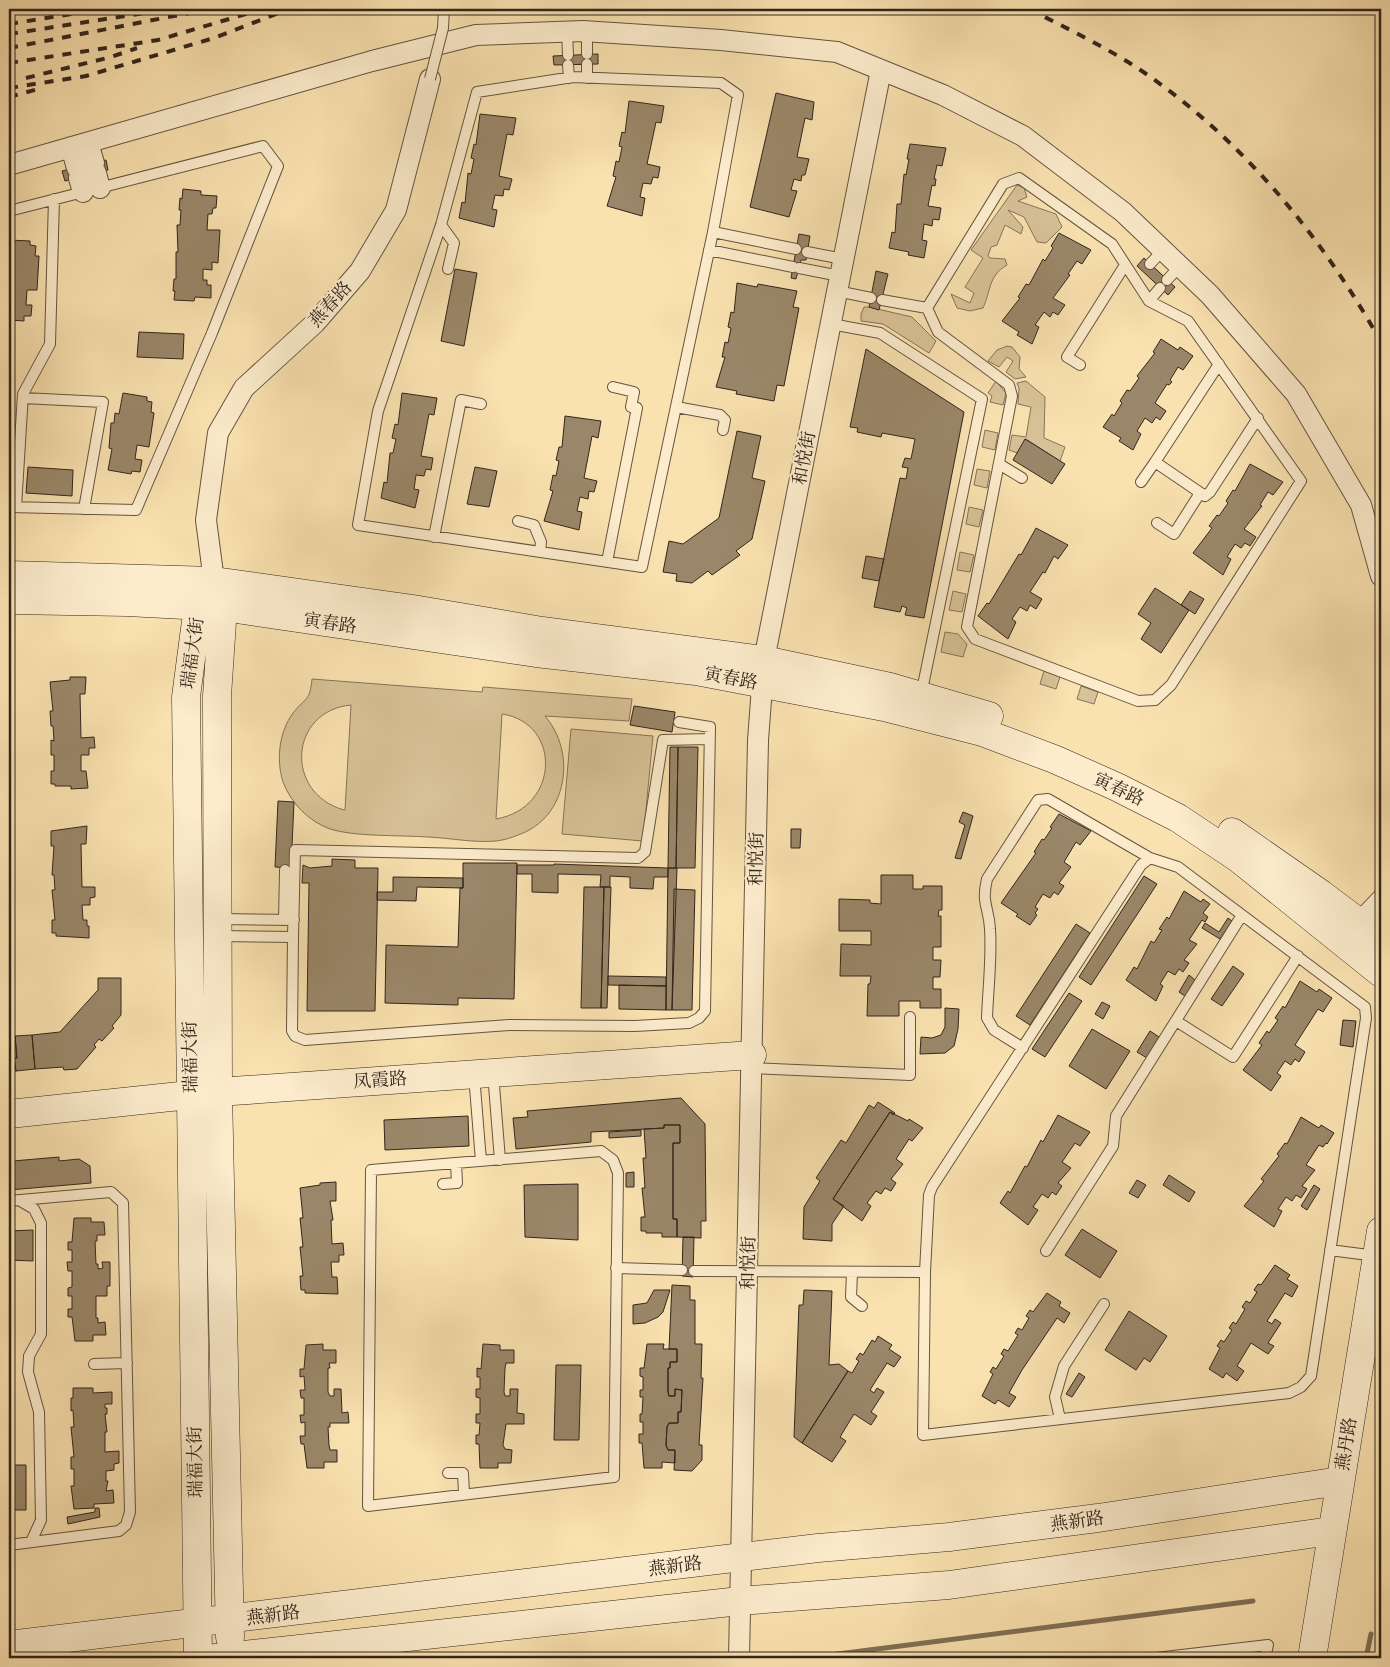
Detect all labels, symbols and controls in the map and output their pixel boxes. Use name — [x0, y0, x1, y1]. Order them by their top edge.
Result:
street label: 燕春路 — [304, 277, 356, 331]
street label: 和悦街 — [788, 429, 820, 487]
street label: 寅春路 — [302, 608, 358, 638]
street label: 瑞福大街 — [176, 616, 208, 690]
street label: 寅春路 — [702, 662, 760, 694]
street label: 寅春路 — [1090, 768, 1148, 810]
street label: 和悦街 — [745, 832, 767, 886]
street label: 瑞福大街 — [178, 1021, 202, 1093]
street label: 凤霞路 — [352, 1067, 408, 1093]
street label: 和悦街 — [737, 1236, 759, 1290]
street label: 燕丹路 — [1331, 1416, 1361, 1472]
street label: 瑞福大街 — [183, 1426, 207, 1498]
street label: 燕新路 — [1049, 1506, 1105, 1536]
street label: 燕新路 — [647, 1552, 703, 1580]
street label: 燕新路 — [245, 1601, 301, 1629]

